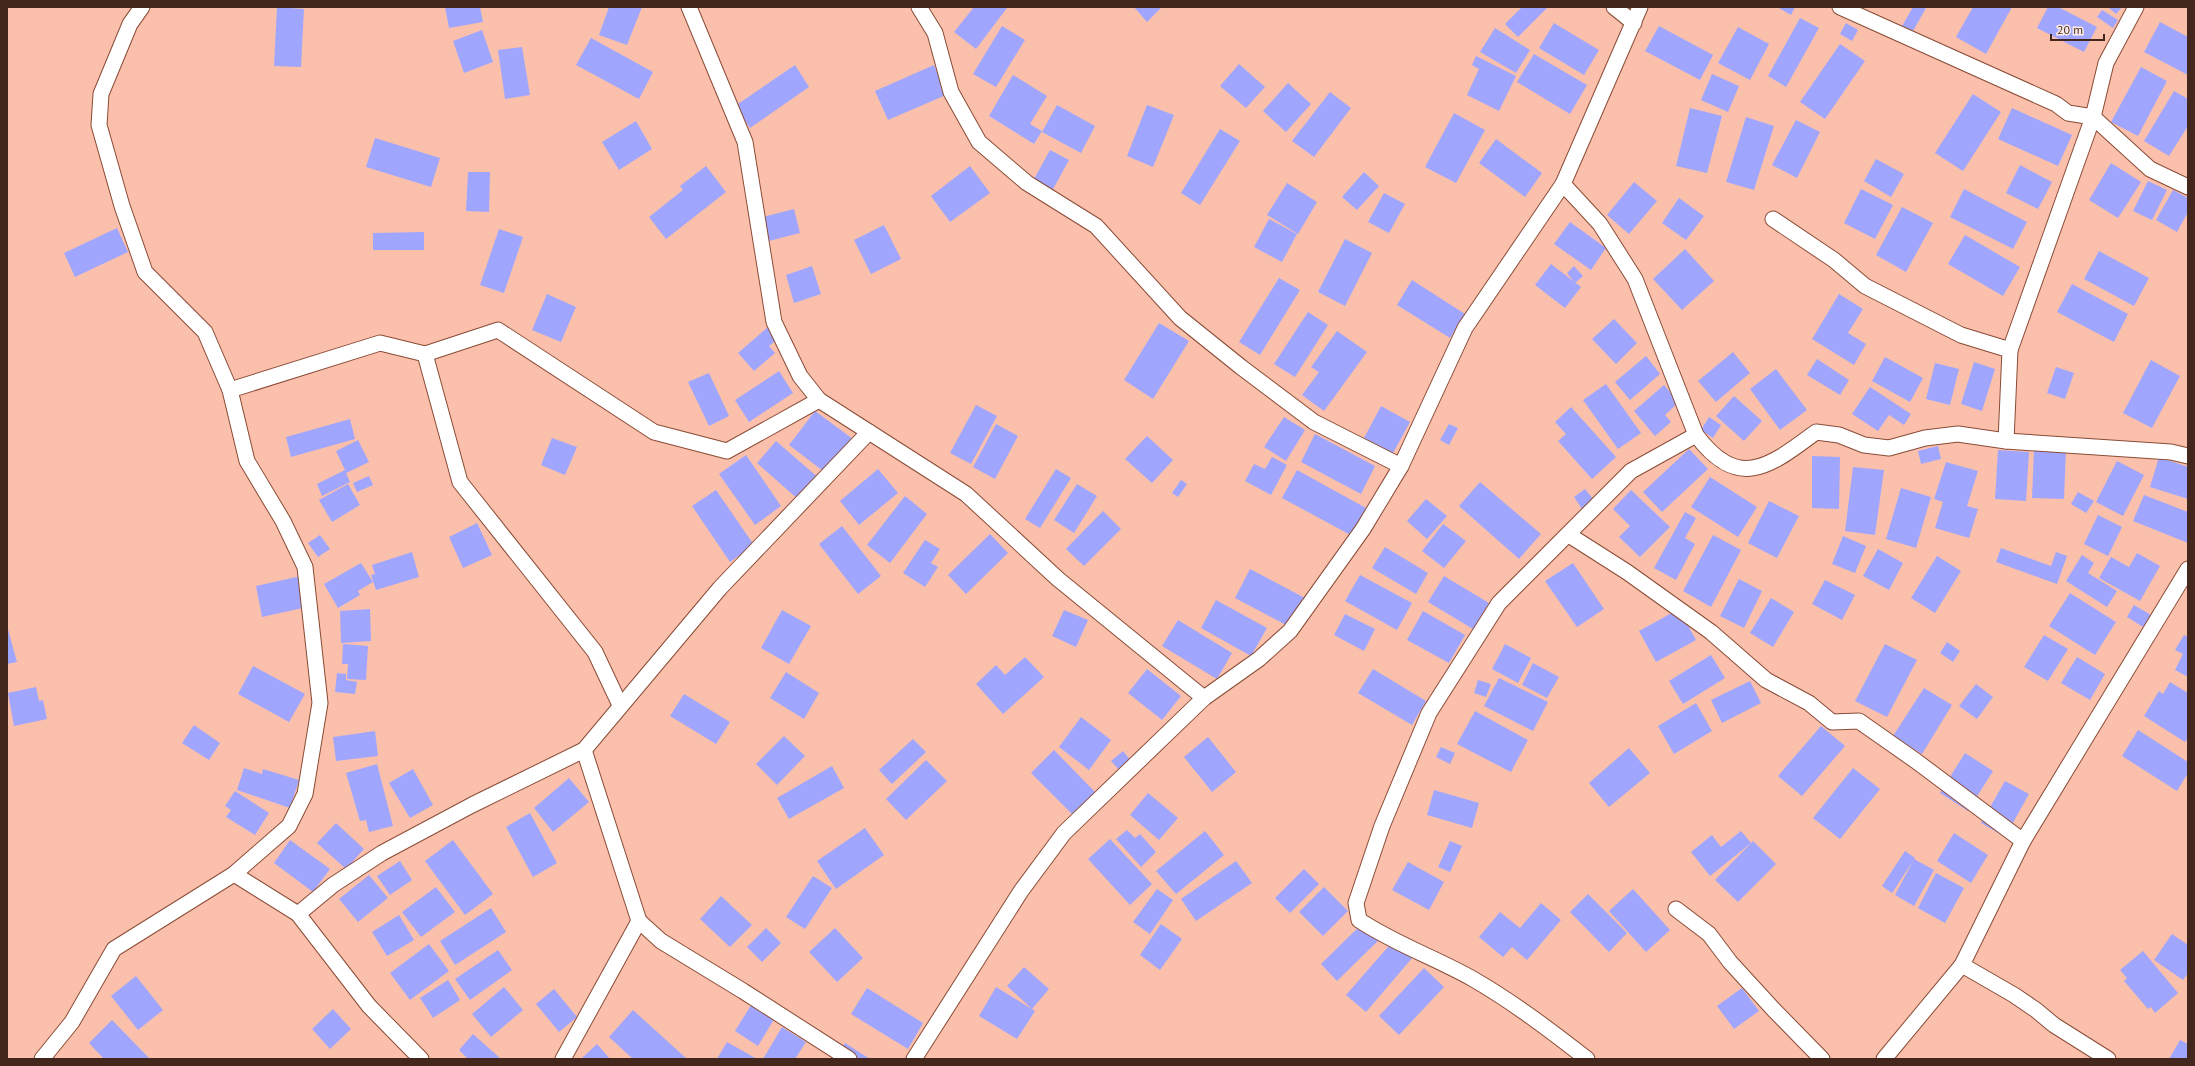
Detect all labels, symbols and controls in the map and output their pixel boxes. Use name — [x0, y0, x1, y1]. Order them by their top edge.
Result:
scale bar — [2051, 16, 2104, 42]
text: 20 m — [2057, 22, 2083, 37]

